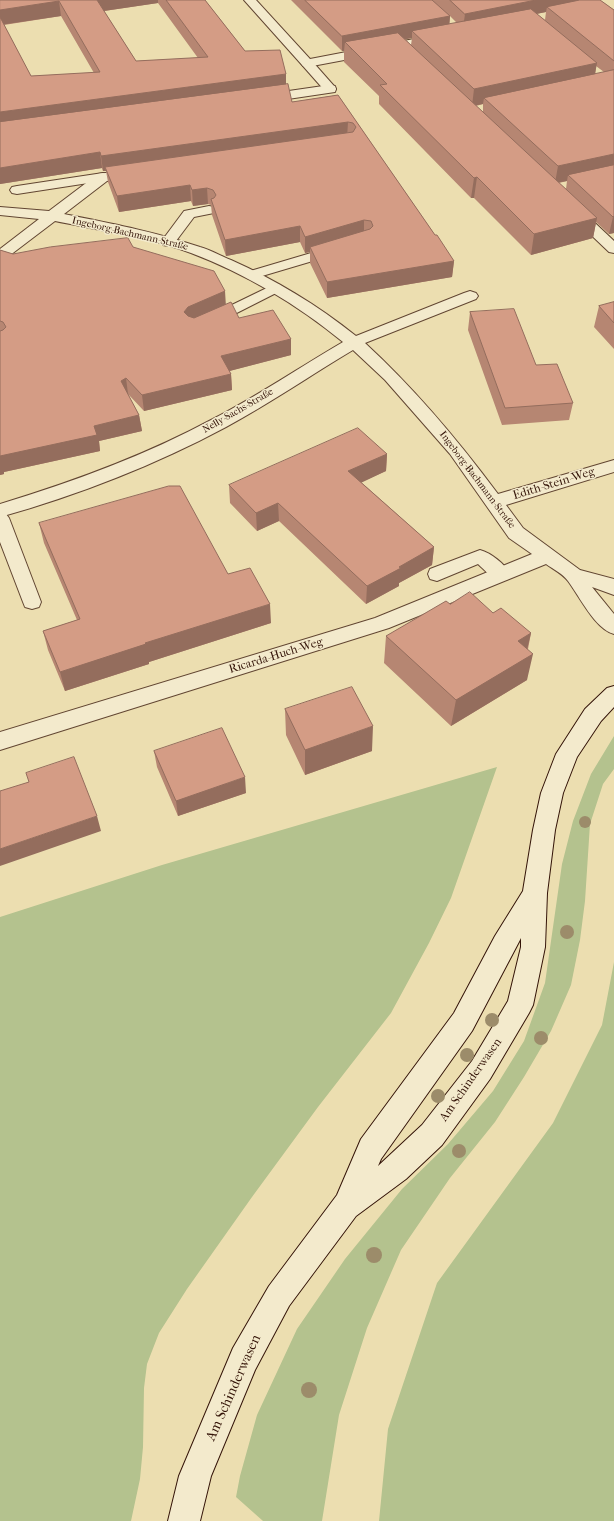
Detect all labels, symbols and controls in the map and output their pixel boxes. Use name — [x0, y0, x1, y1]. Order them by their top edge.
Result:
street label: Ingeborg-Bachmann-Straße — [71, 215, 189, 253]
street label: Nelly-Sachs-Straße — [201, 386, 275, 436]
street label: Ingeborg-Bachmann-Straße — [436, 429, 518, 531]
street label: Edith-Stein-Weg — [511, 465, 597, 503]
street label: Ricarda-Huch-Weg — [227, 635, 325, 677]
street label: Am Schinderwasen — [437, 1036, 505, 1124]
street label: Am Schinderwasen — [203, 1332, 265, 1444]

